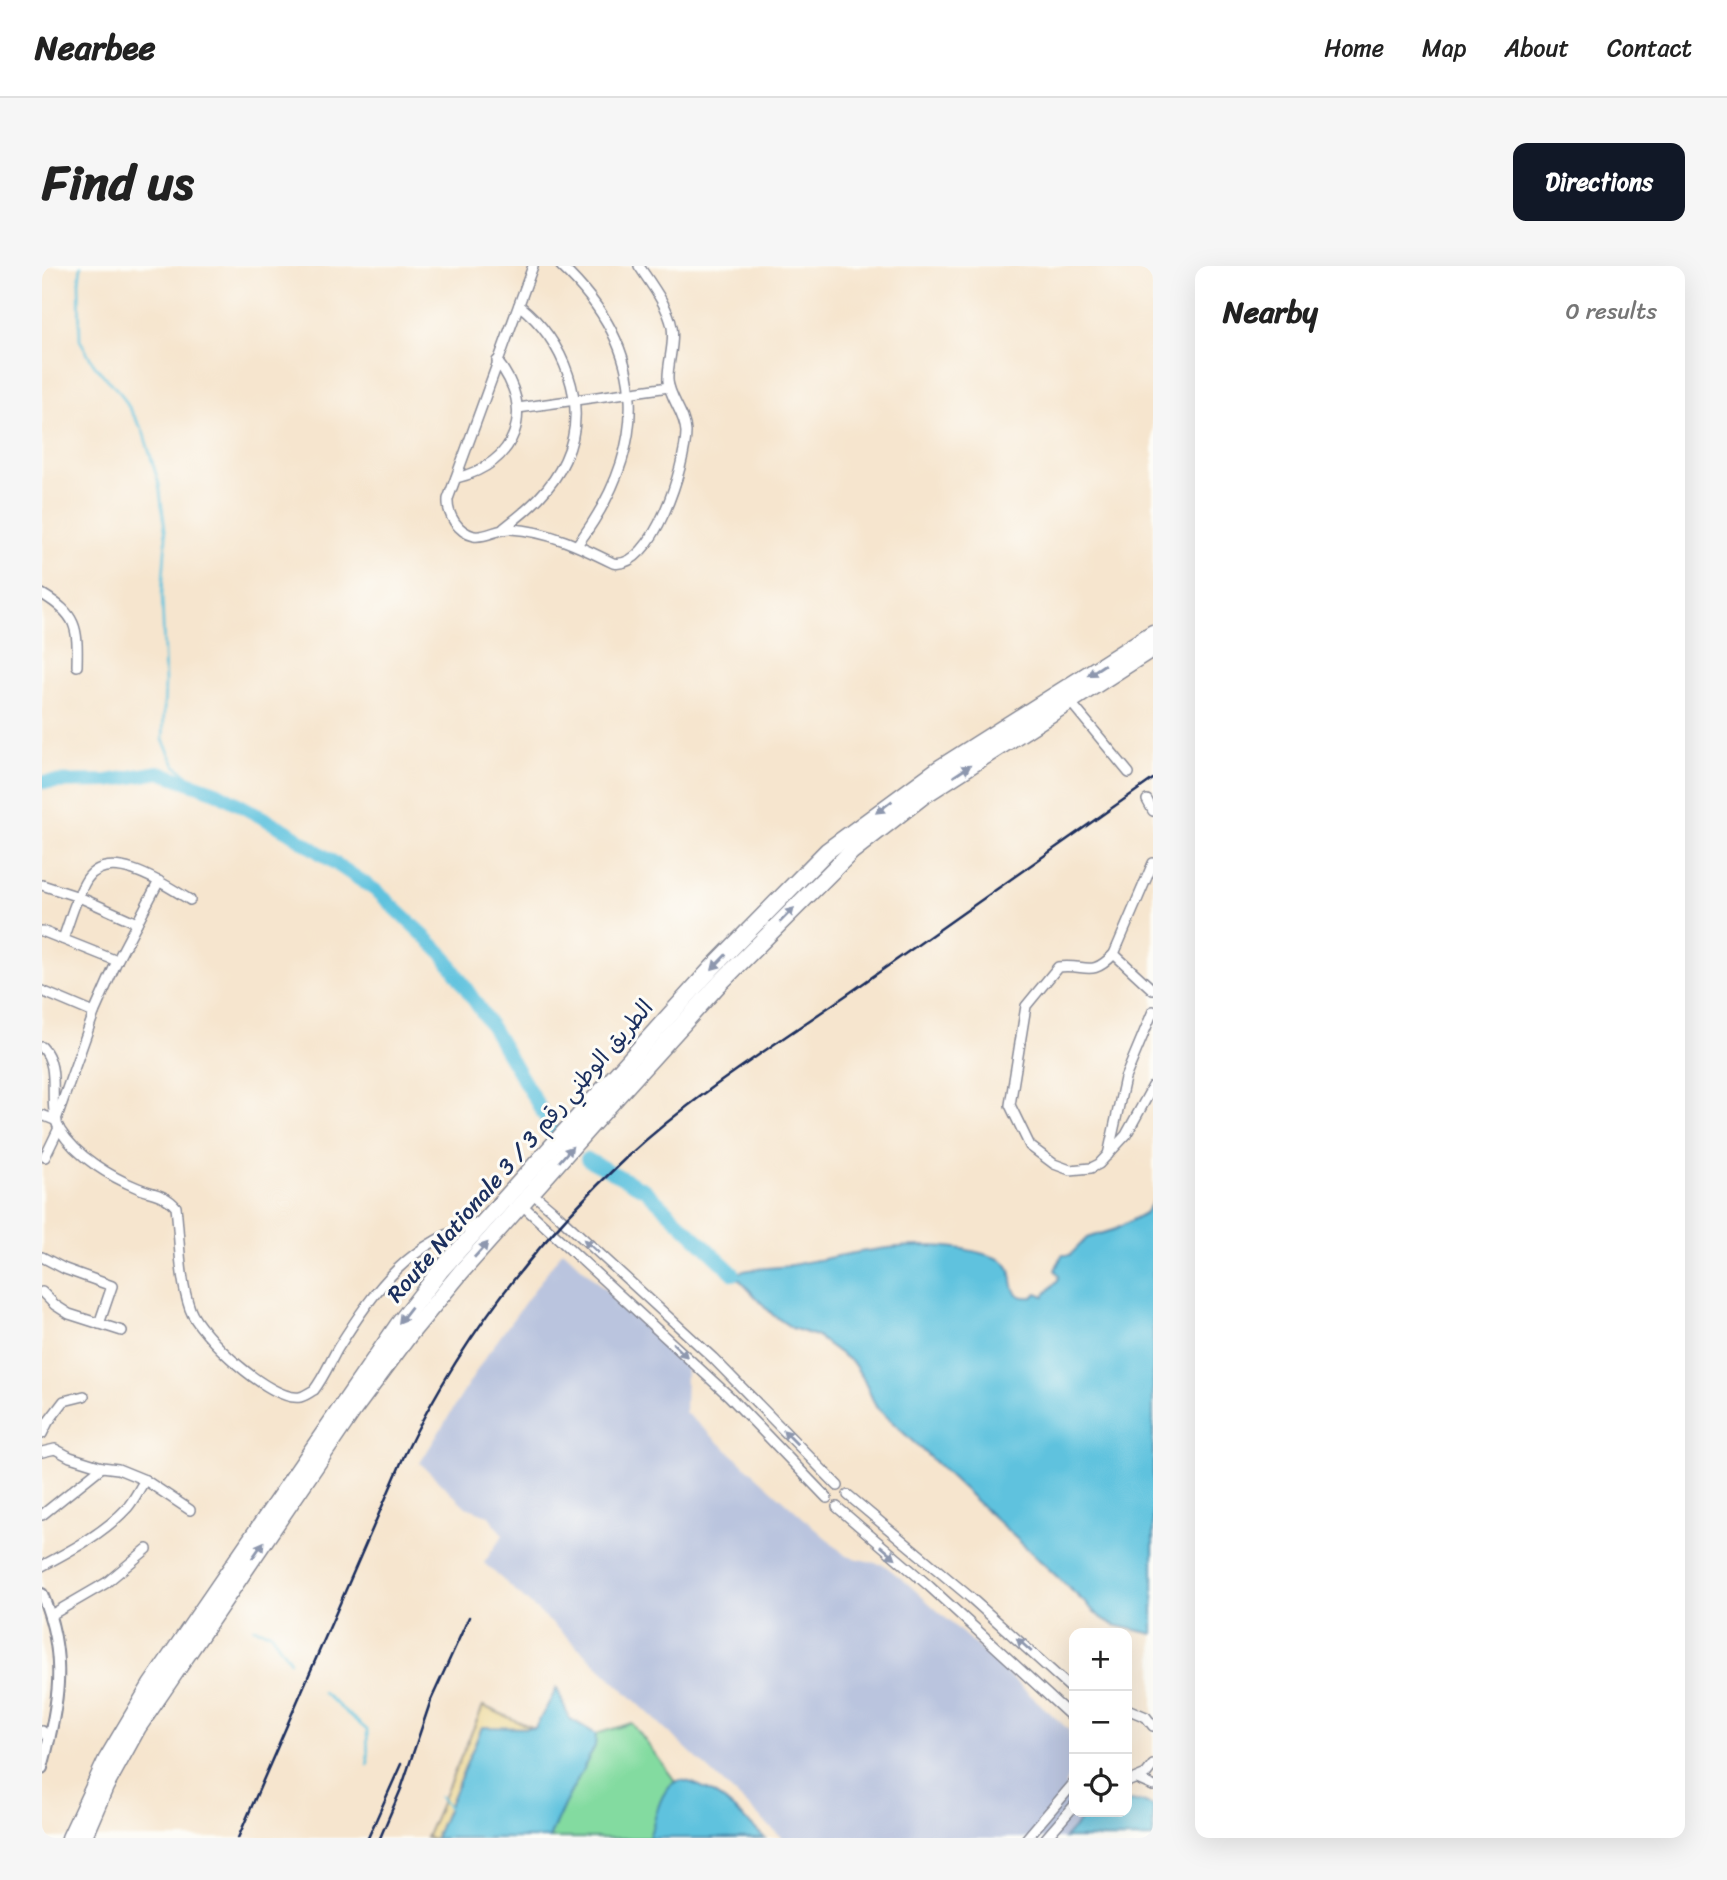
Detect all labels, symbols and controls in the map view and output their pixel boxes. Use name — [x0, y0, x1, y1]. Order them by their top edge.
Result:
text: Nearbee — [35, 19, 155, 77]
text: Home — [1324, 27, 1384, 69]
text: Map — [1422, 27, 1466, 69]
text: About — [1504, 27, 1569, 69]
text: Contact — [1607, 27, 1692, 69]
text: Find us — [42, 139, 194, 226]
button: Directions — [1513, 143, 1685, 221]
text: Nearby — [1223, 285, 1318, 339]
text: 0 results — [1565, 291, 1657, 332]
one-way arrow — [1087, 663, 1105, 677]
one-way arrow — [952, 764, 971, 777]
one-way arrow — [875, 800, 894, 814]
one-way arrow — [778, 908, 795, 924]
one-way arrow — [711, 953, 727, 970]
street label: Route Nationale 3 / الطريق الوطني رقم 3 — [376, 990, 664, 1312]
one-way arrow — [558, 1146, 573, 1163]
one-way arrow — [582, 1239, 599, 1254]
one-way arrow — [473, 1241, 489, 1259]
one-way arrow — [398, 1306, 413, 1324]
one-way arrow — [671, 1342, 688, 1358]
one-way arrow — [781, 1429, 798, 1446]
one-way arrow — [251, 1541, 265, 1559]
one-way arrow — [879, 1544, 897, 1559]
map controls — [1069, 1628, 1132, 1817]
button: + — [1069, 1628, 1132, 1691]
one-way arrow — [1015, 1638, 1032, 1654]
button: − — [1069, 1691, 1132, 1754]
button: locate — [1069, 1754, 1132, 1817]

